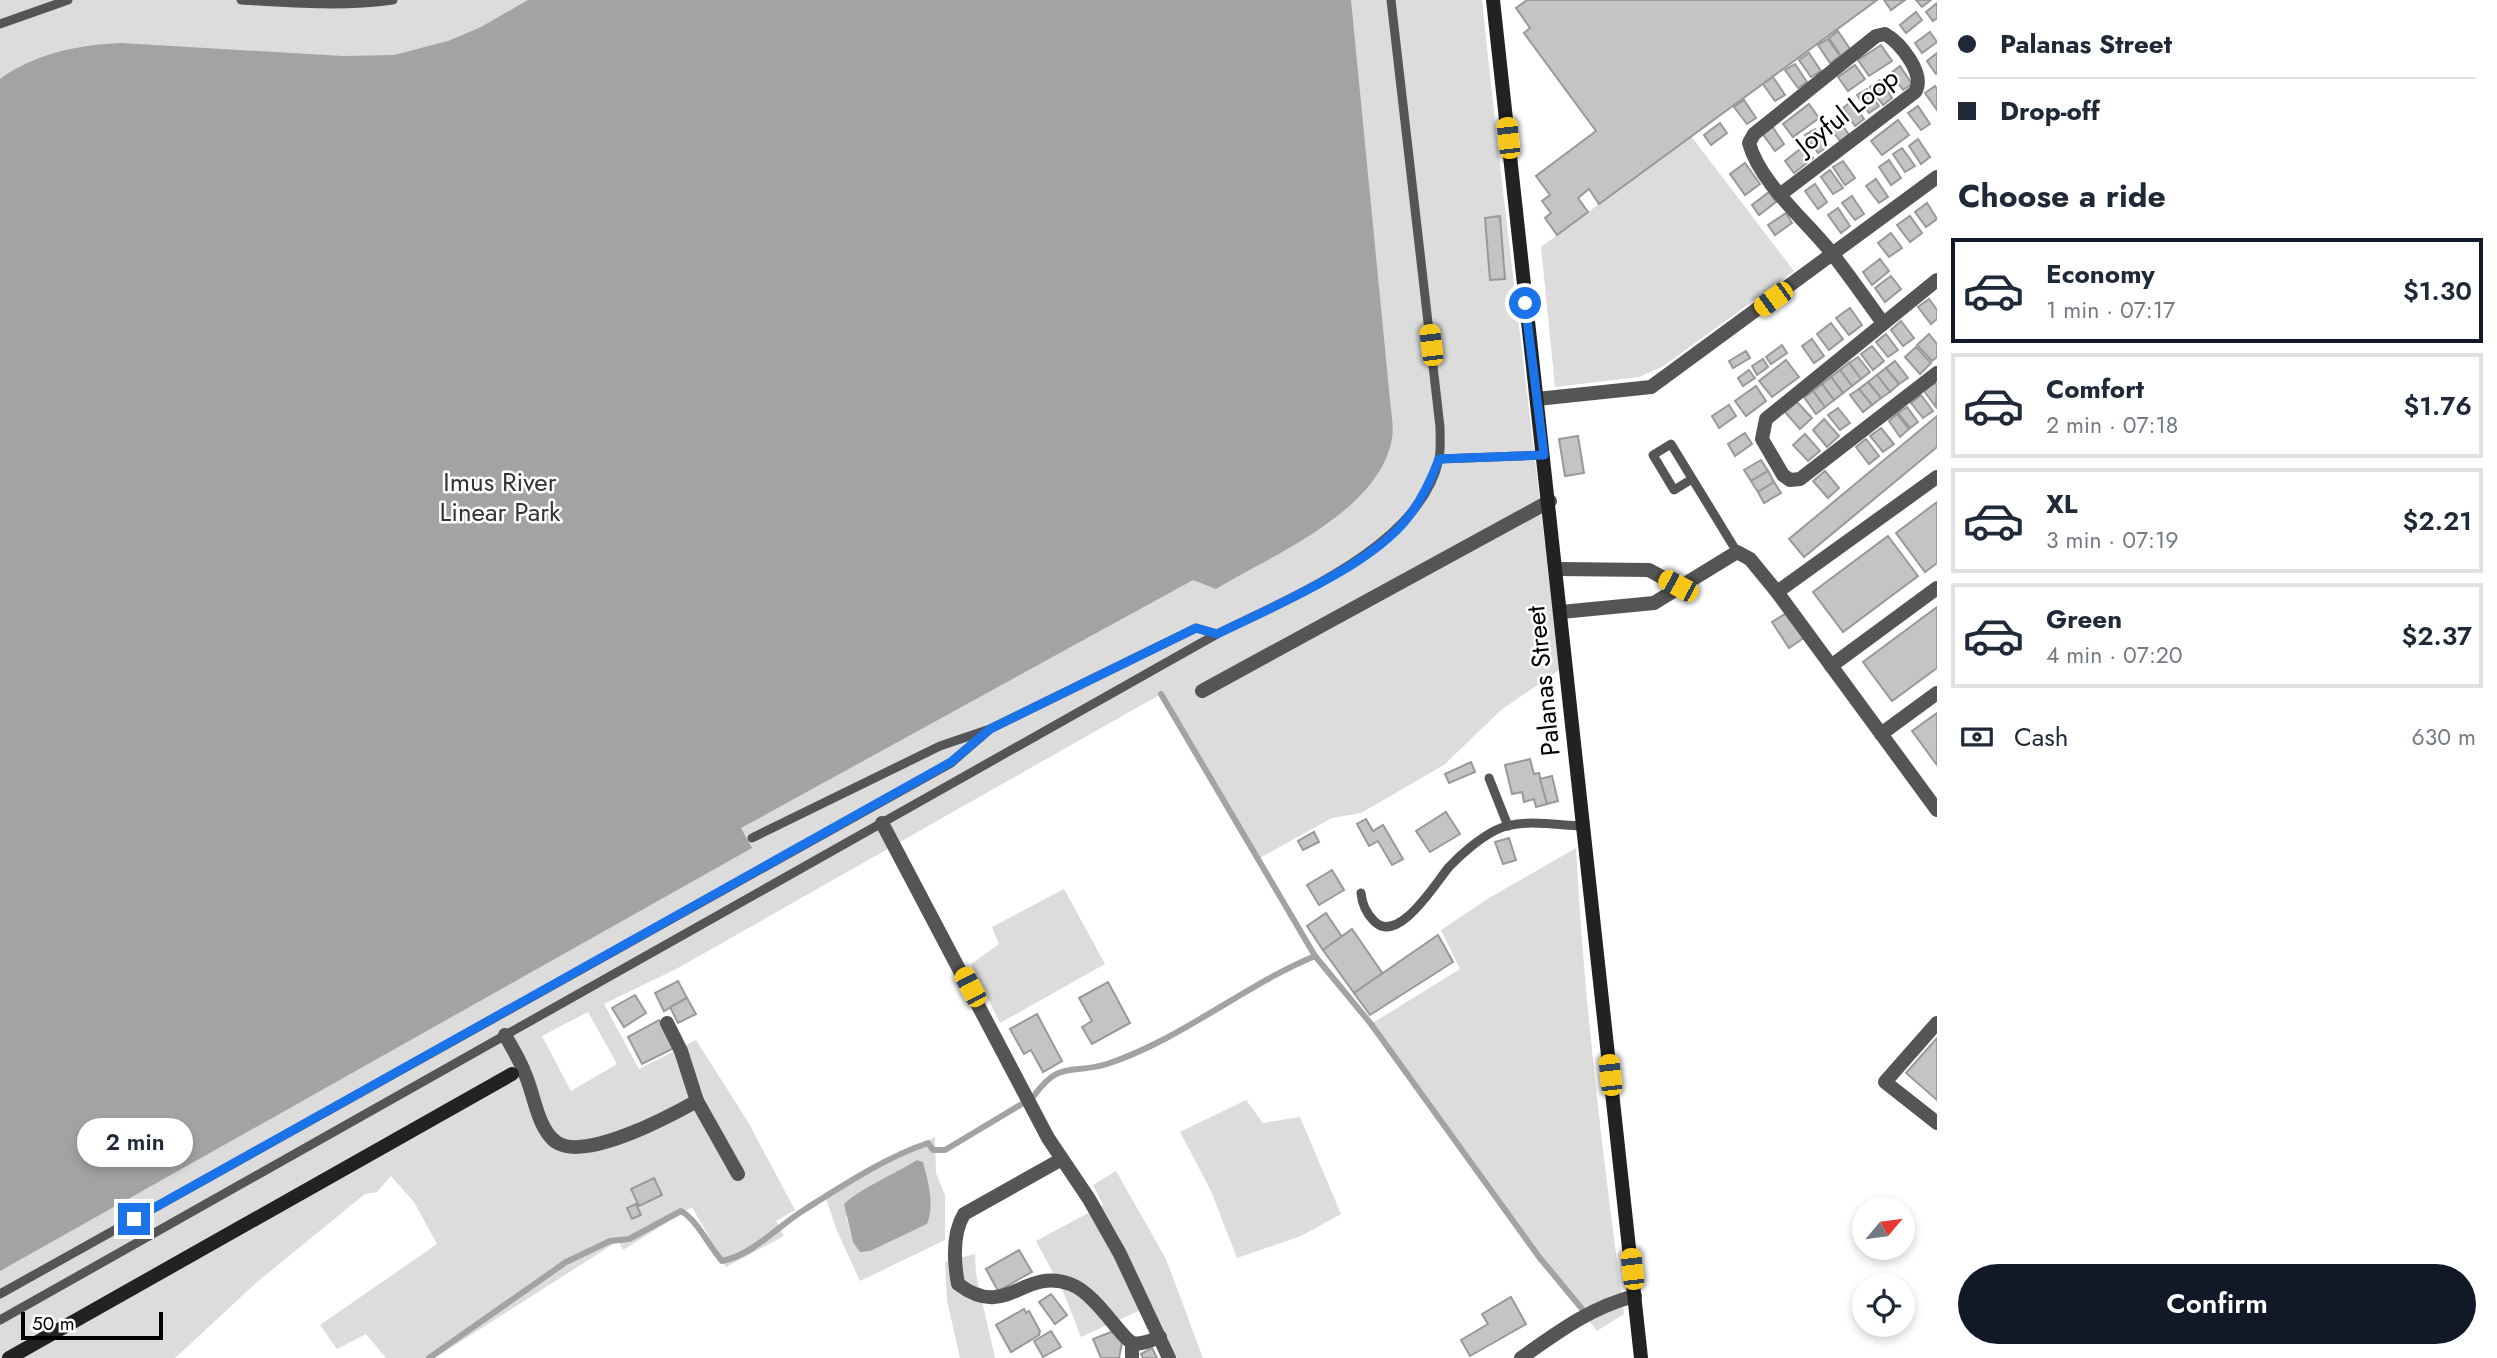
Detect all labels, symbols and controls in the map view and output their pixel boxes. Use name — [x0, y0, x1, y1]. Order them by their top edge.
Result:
text: Palanas Street — [2000, 25, 2172, 63]
street label: Joyful Loop — [1785, 59, 1906, 165]
text: Drop-off — [2000, 92, 2100, 130]
car — [1496, 116, 1521, 160]
text: Choose a ride — [1958, 173, 2166, 219]
text: Economy — [2046, 255, 2155, 293]
icon: car — [1962, 259, 2025, 322]
text: $1.30 — [2403, 272, 2472, 310]
car — [1750, 278, 1797, 320]
route start — [1509, 287, 1541, 319]
text: 1 min · 07:17 — [2046, 293, 2175, 327]
car — [1419, 323, 1444, 367]
text: Comfort — [2046, 370, 2144, 408]
icon: car — [1962, 374, 2025, 437]
text: $1.76 — [2404, 387, 2472, 425]
text: 2 min · 07:18 — [2046, 408, 2178, 442]
park label: Imus River Linear Park — [439, 463, 561, 531]
text: XL — [2046, 485, 2078, 523]
icon: car — [1962, 489, 2025, 552]
text: $2.21 — [2403, 502, 2472, 540]
text: 3 min · 07:19 — [2046, 523, 2179, 557]
car — [1655, 567, 1702, 605]
text: Green — [2046, 600, 2122, 638]
street label: Palanas Street — [1516, 603, 1570, 758]
icon: car — [1962, 604, 2025, 667]
text: $2.37 — [2401, 617, 2472, 655]
text: 4 min · 07:20 — [2046, 638, 2183, 672]
icon: cash — [1958, 718, 1996, 756]
text: Cash — [2014, 718, 2068, 756]
text: 630 m — [2412, 720, 2476, 754]
car — [951, 964, 990, 1010]
car — [1598, 1053, 1623, 1097]
callout: 2 min — [76, 1118, 192, 1166]
text: 2 min — [105, 1125, 165, 1159]
north arrow — [1852, 1197, 1914, 1260]
map controls — [1852, 1197, 1915, 1337]
route end — [118, 1203, 150, 1235]
car — [1620, 1247, 1645, 1291]
button: Confirm — [1958, 1264, 2476, 1344]
button: locate — [1852, 1274, 1915, 1337]
scale bar — [21, 1309, 163, 1341]
text: 50 m — [32, 1310, 75, 1337]

